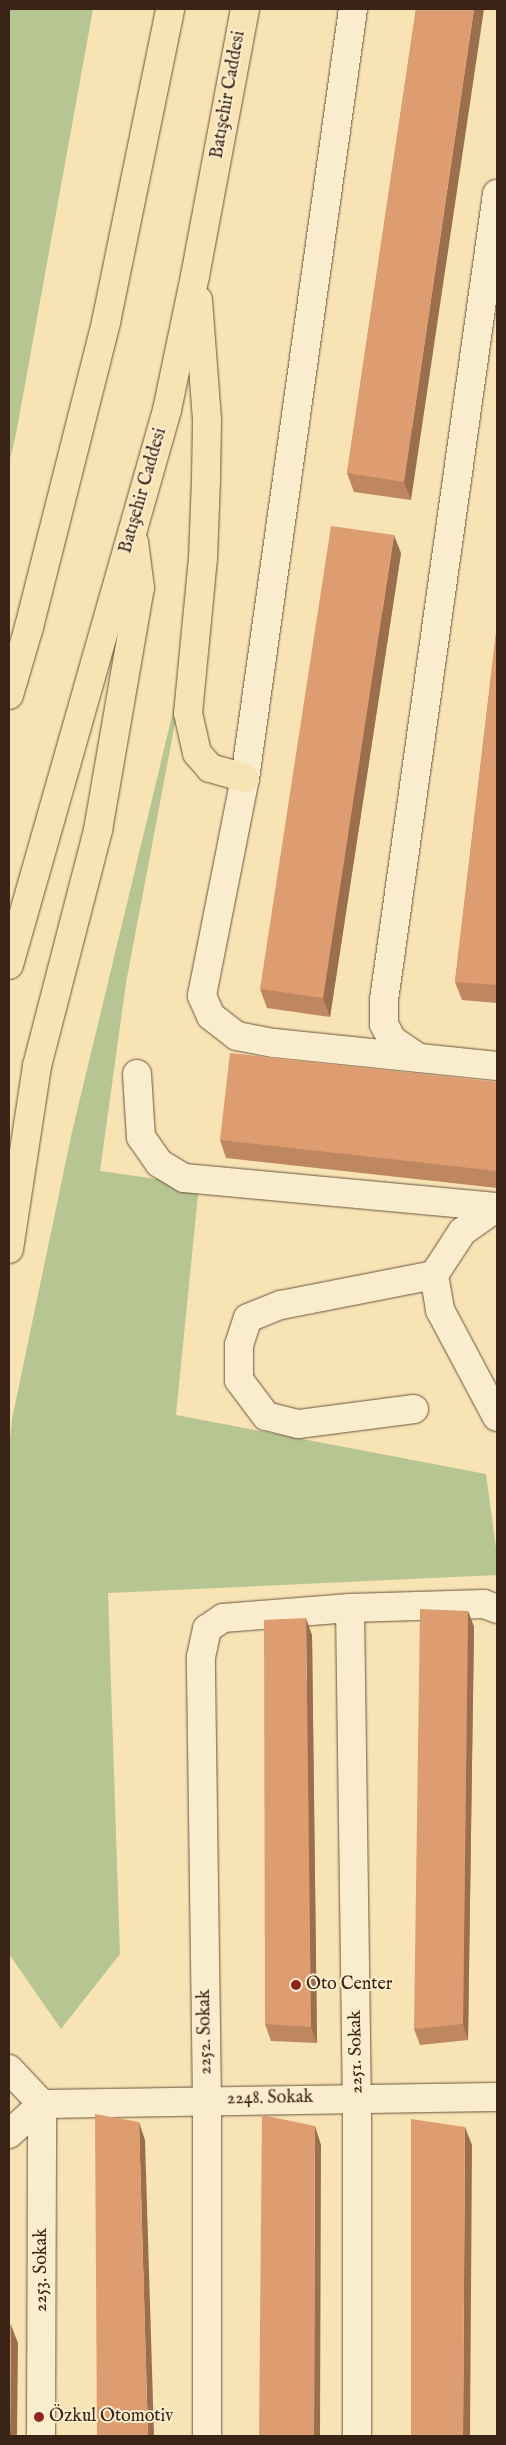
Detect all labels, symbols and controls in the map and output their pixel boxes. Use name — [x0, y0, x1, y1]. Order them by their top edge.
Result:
street label: Batışehir Caddesi — [207, 29, 251, 161]
street label: Batışehir Caddesi — [116, 426, 172, 556]
place label: Oto Center — [306, 1974, 392, 1996]
marker: Oto Center — [290, 1979, 302, 1991]
street label: 2252. Sokak — [194, 1989, 218, 2075]
street label: 2251. Sokak — [345, 2010, 369, 2094]
street label: 2248. Sokak — [227, 2087, 313, 2111]
street label: 2253. Sokak — [31, 2228, 53, 2312]
place label: Özkul Otomotiv — [49, 2406, 173, 2428]
marker: Özkul Otomotiv — [33, 2411, 45, 2423]

